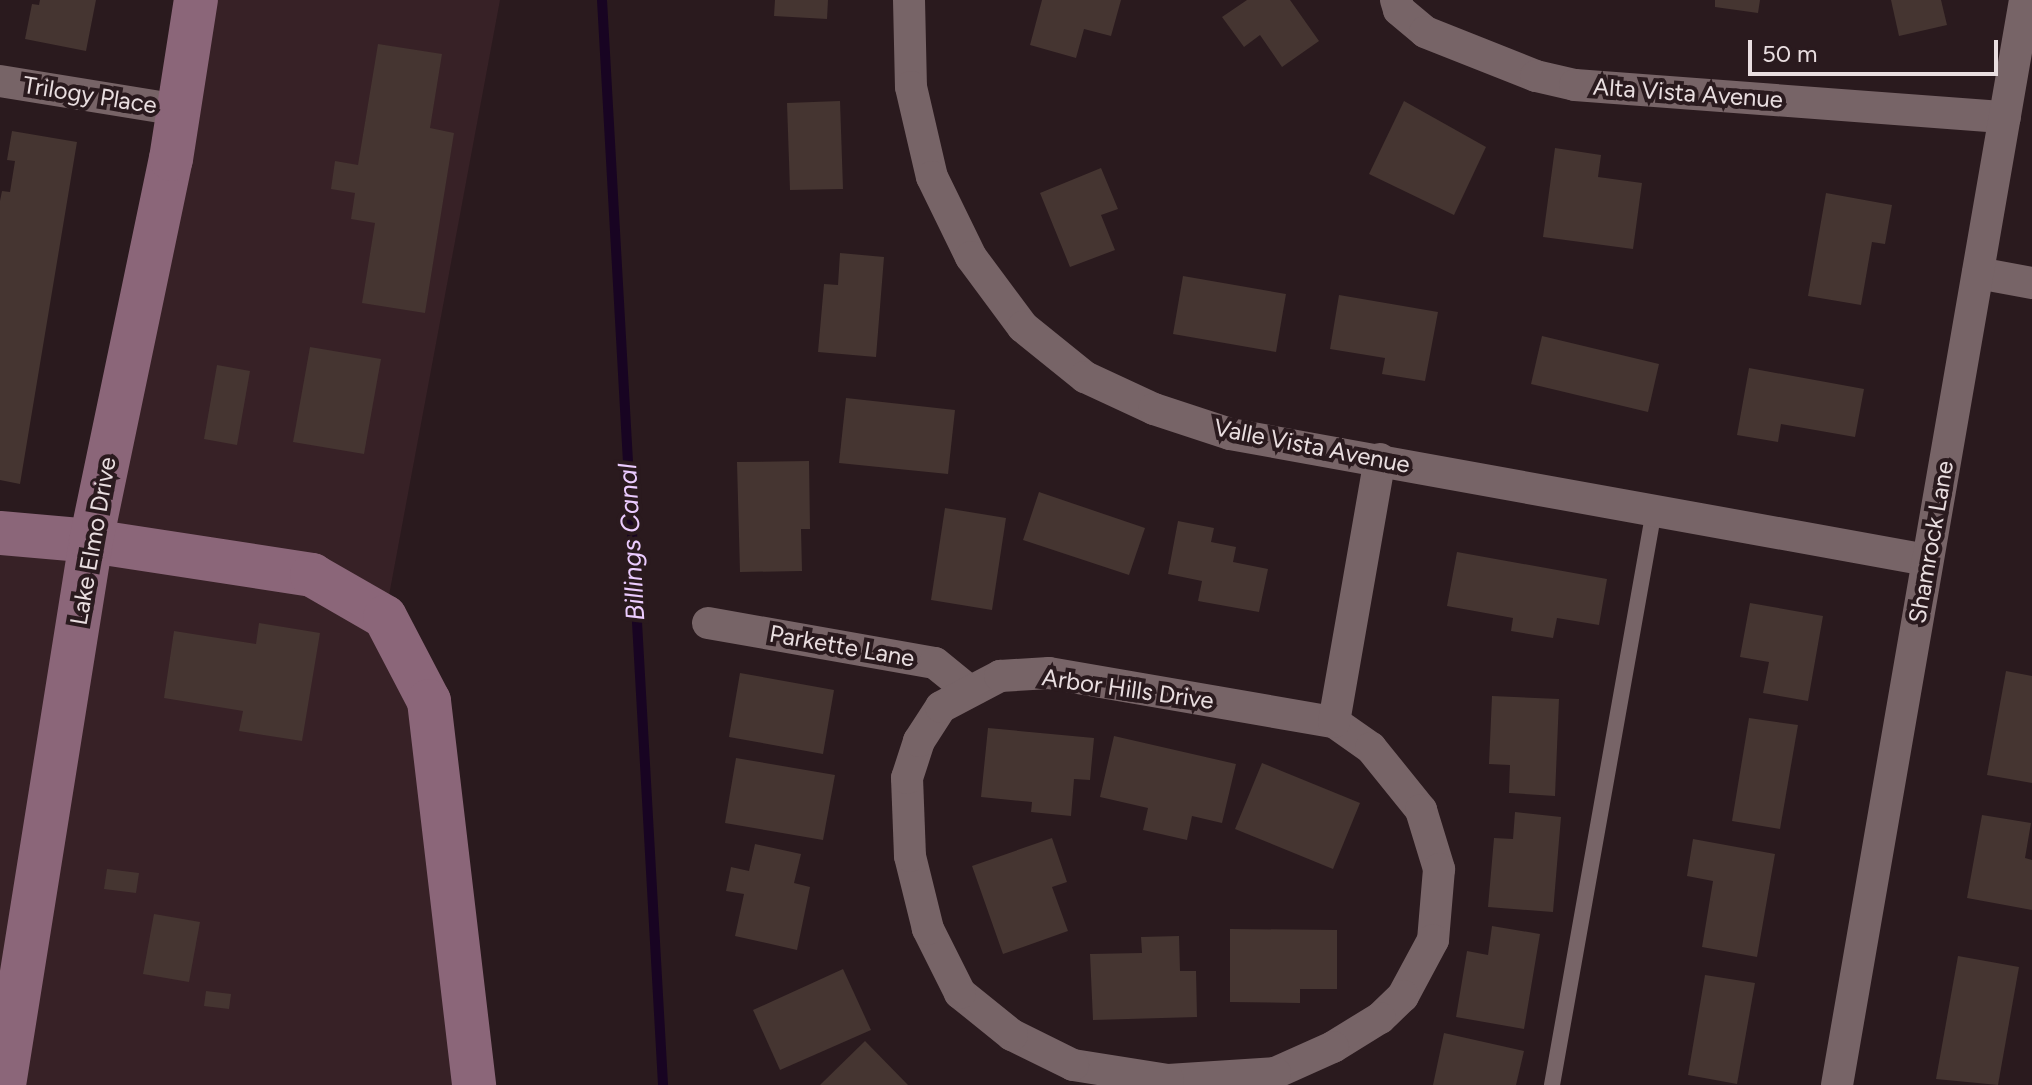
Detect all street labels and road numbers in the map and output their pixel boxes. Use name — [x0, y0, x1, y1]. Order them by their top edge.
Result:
street label: Trilogy Place — [21, 70, 159, 120]
street label: Alta Vista Avenue — [1592, 72, 1784, 114]
street label: Valle Vista Avenue — [1211, 413, 1413, 479]
street label: Lake Elmo Drive — [64, 455, 122, 627]
street label: Shamrock Lane — [1903, 458, 1959, 626]
street label: Parkette Lane — [767, 619, 917, 673]
street label: Arbor Hills Drive — [1040, 663, 1216, 715]

